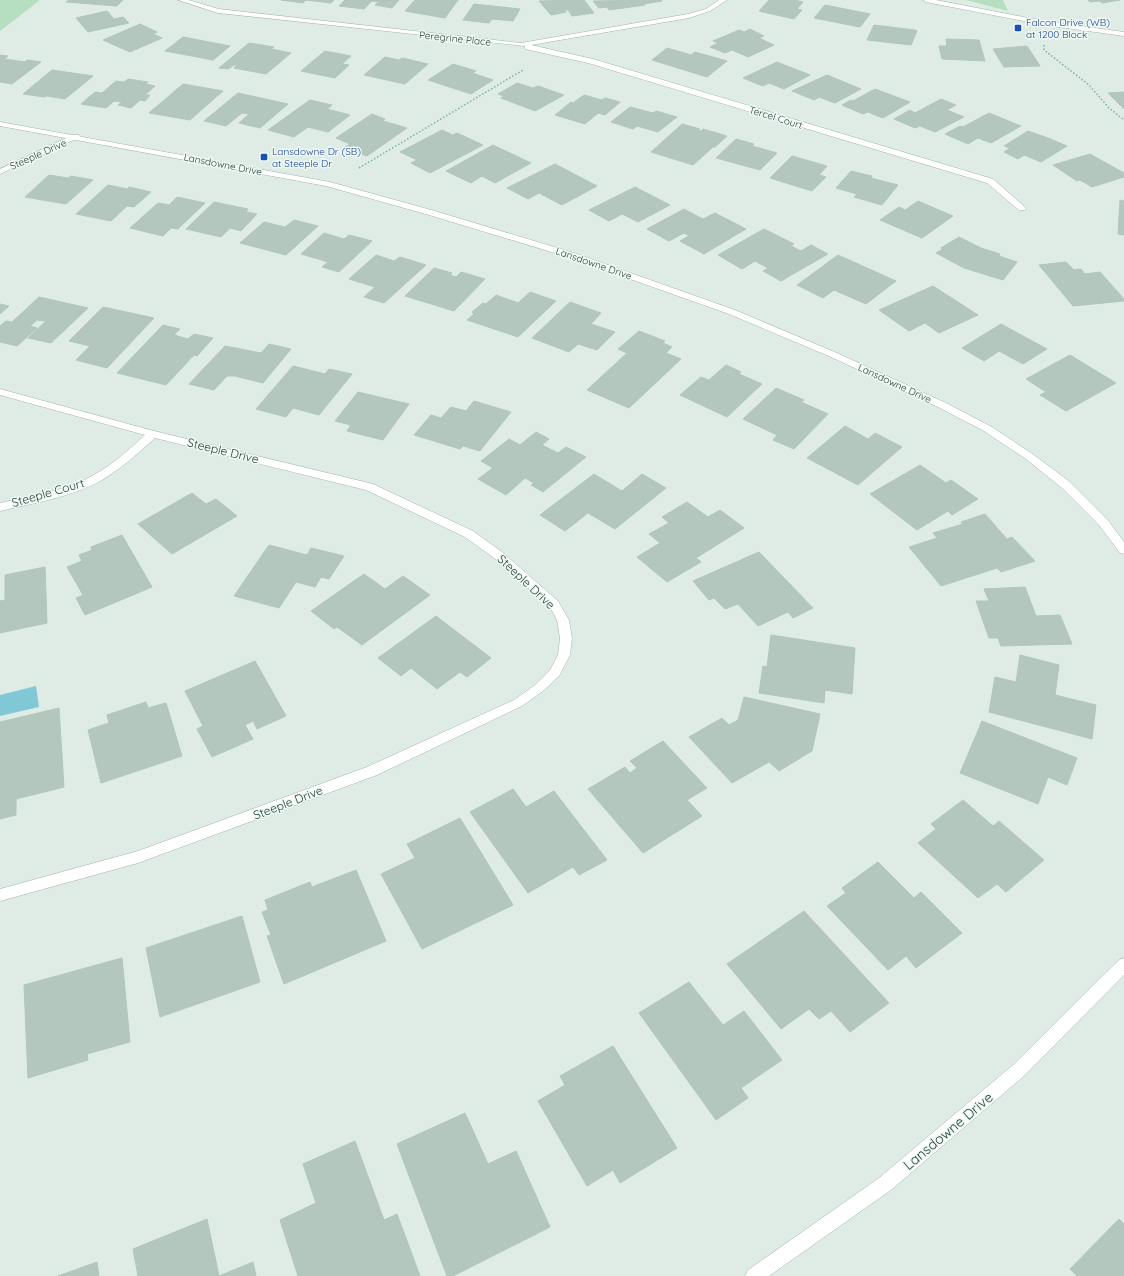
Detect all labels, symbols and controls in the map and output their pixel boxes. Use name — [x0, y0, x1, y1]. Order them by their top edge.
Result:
place label: Falcon Drive (WB) at 1200 Block — [1026, 16, 1110, 41]
marker: Falcon Drive (WB) at 1200 Block — [1013, 23, 1023, 33]
street label: Peregrine Place — [418, 28, 492, 49]
street label: Tercel Court — [747, 103, 805, 132]
street label: Steeple Drive — [8, 136, 69, 173]
place label: Lansdowne Dr (SB) at Steeple Dr — [272, 145, 361, 170]
street label: Lansdowne Drive — [183, 151, 264, 179]
marker: Lansdowne Dr (SB) at Steeple Dr — [259, 152, 269, 162]
street label: Lansdowne Drive — [554, 244, 634, 283]
street label: Lansdowne Drive — [856, 361, 934, 406]
street label: Steeple Drive — [186, 434, 261, 467]
street label: Steeple Court — [10, 475, 86, 510]
street label: Steeple Drive — [494, 551, 558, 612]
street label: Steeple Drive — [251, 782, 325, 823]
street label: Lansdowne Drive — [899, 1088, 997, 1174]

